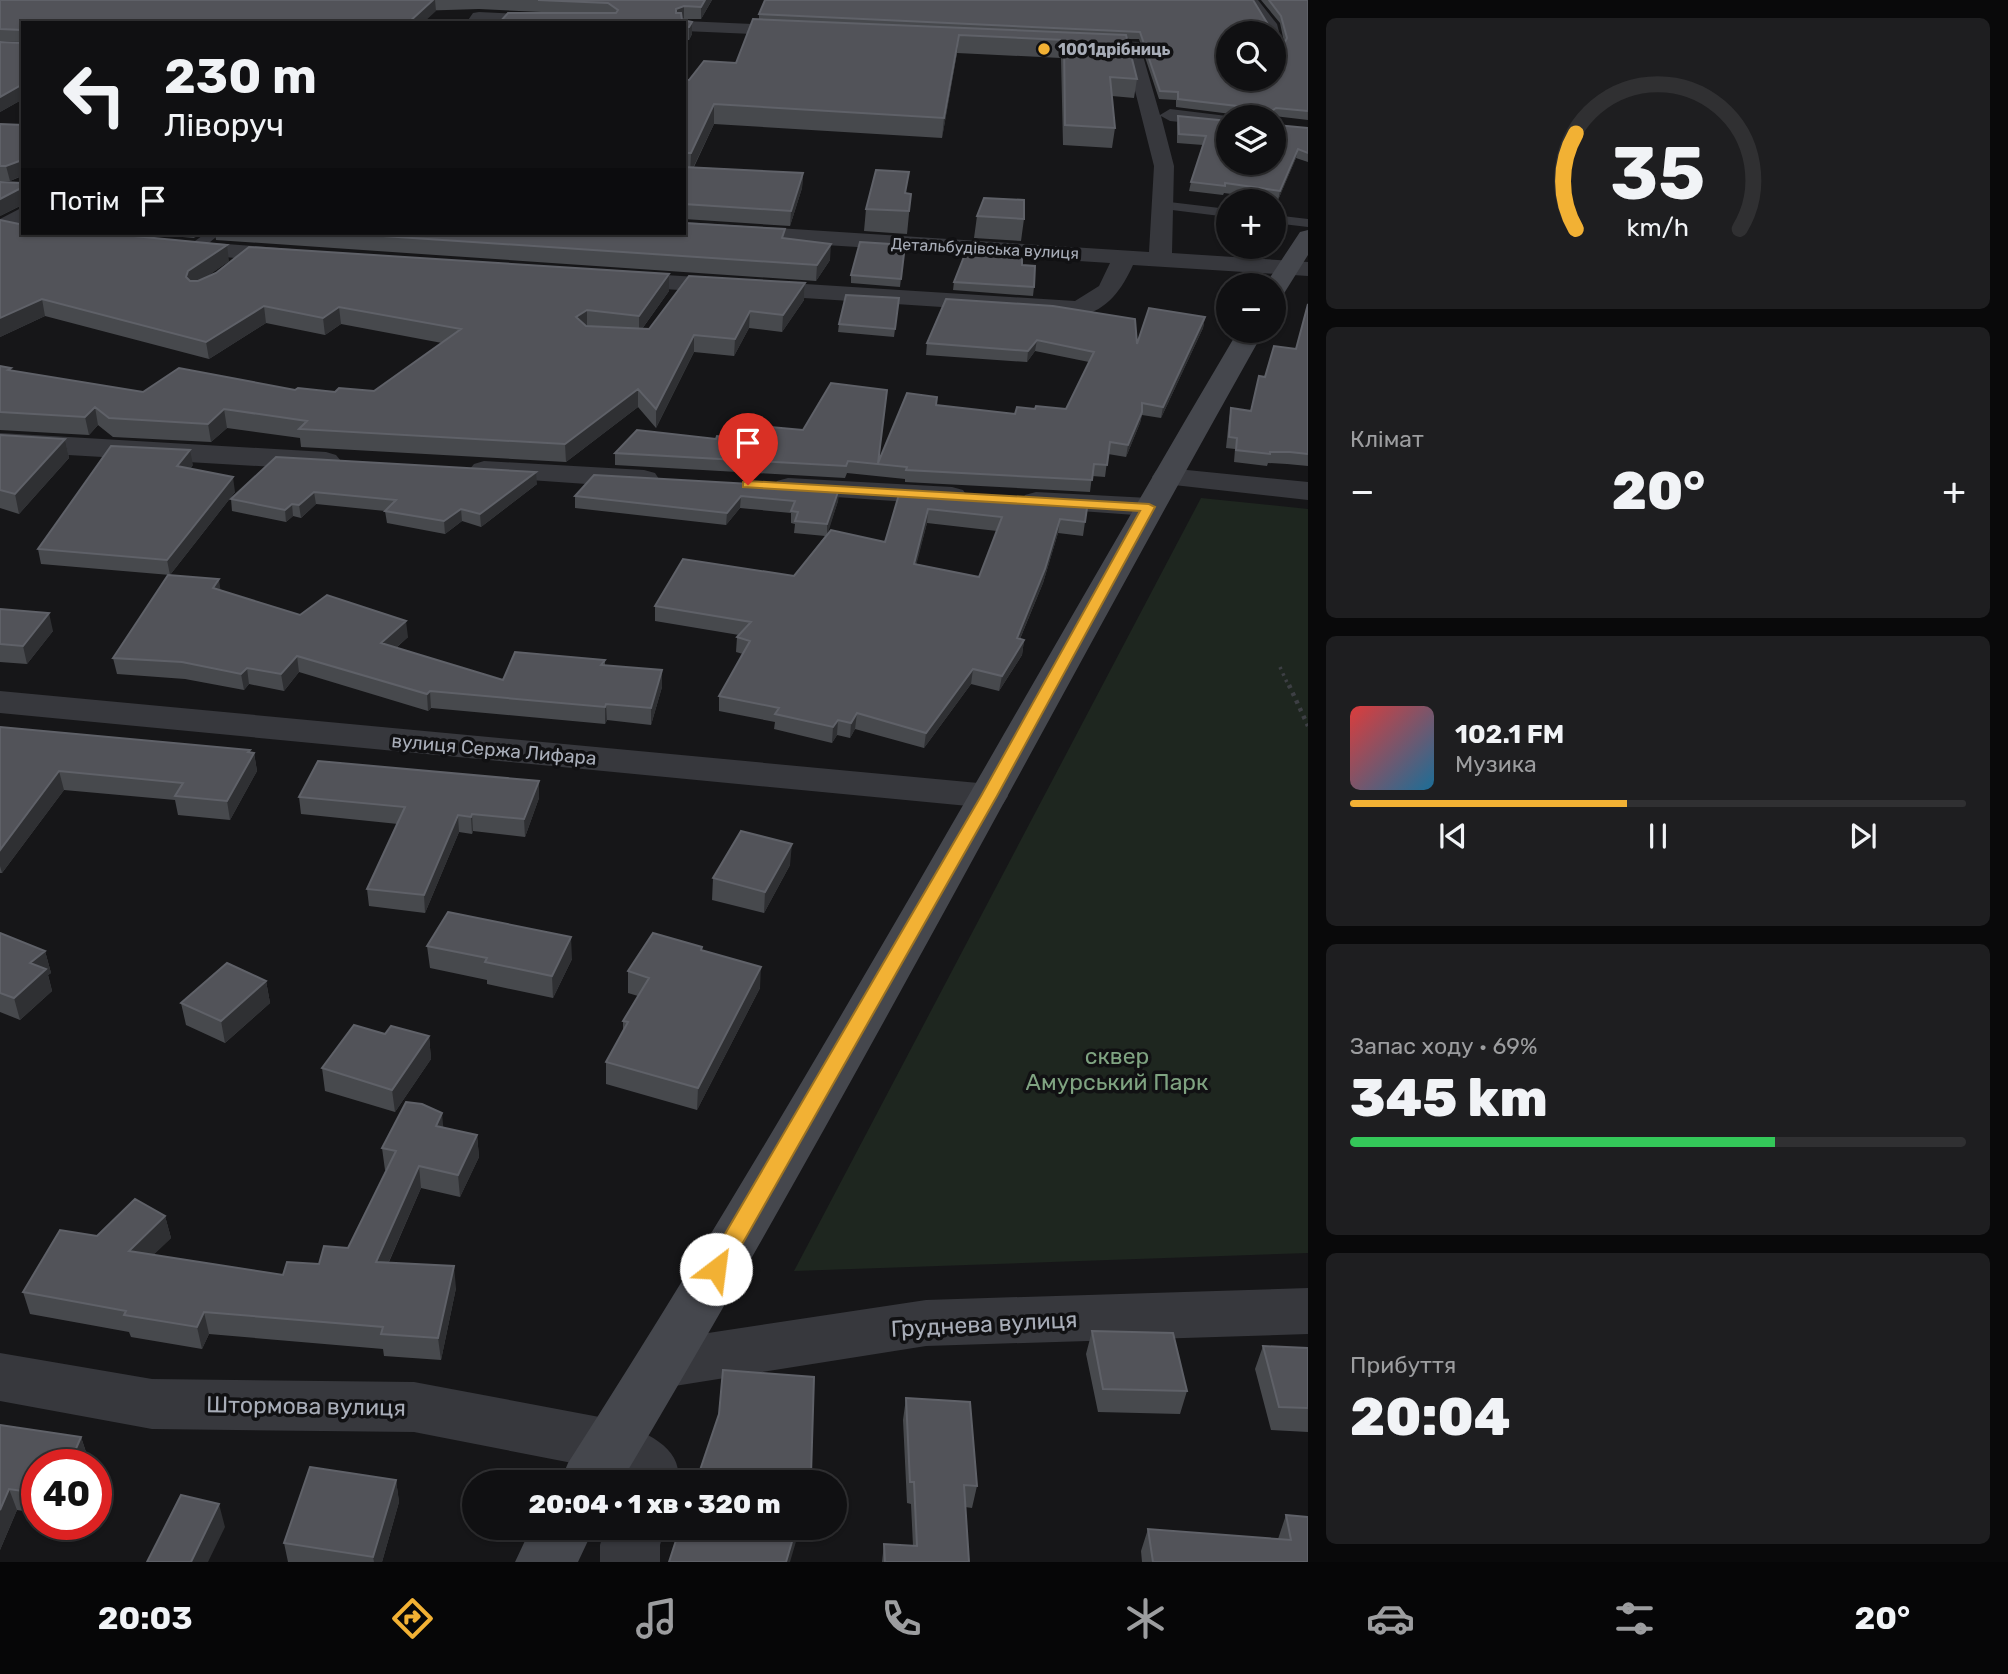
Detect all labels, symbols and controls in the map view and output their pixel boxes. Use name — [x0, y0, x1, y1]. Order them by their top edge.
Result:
map controls — [1216, 21, 1286, 343]
button: search — [1216, 21, 1286, 91]
place label: 1001дрібниць — [1058, 40, 1171, 59]
marker: 1001дрібниць — [1036, 41, 1052, 57]
text: 230 m — [164, 47, 317, 105]
icon: left — [49, 49, 140, 140]
button: layers — [1216, 105, 1286, 175]
text: Ліворуч — [164, 106, 284, 144]
text: 35 — [1611, 132, 1706, 218]
icon: arrive — [134, 182, 172, 220]
text: Потім — [49, 186, 120, 217]
button: + — [1216, 189, 1286, 259]
text: km/h — [1627, 213, 1689, 242]
street label: Детальбудівська вулиця — [891, 234, 1079, 263]
button: − — [1216, 273, 1286, 343]
pin — [718, 413, 778, 485]
icon: arrive — [729, 424, 767, 462]
text: Клімат — [1350, 425, 1424, 453]
text: 20° — [1612, 460, 1705, 522]
text: − — [1350, 468, 1375, 514]
text: + — [1942, 468, 1966, 514]
text: 102.1 FM — [1455, 719, 1564, 750]
street label: вулиця Сержа Лифара — [391, 729, 597, 770]
text: Музика — [1455, 750, 1537, 778]
icon: previous — [1434, 817, 1472, 855]
icon: pause — [1639, 817, 1677, 855]
icon: next — [1844, 817, 1882, 855]
text: Запас ходу · 69% — [1350, 1032, 1538, 1060]
park label: сквер Амурський Парк — [1026, 1042, 1208, 1096]
text: 345 km — [1350, 1067, 1548, 1129]
position arrow — [679, 1232, 753, 1306]
street label: Груднева вулиця — [890, 1305, 1078, 1343]
text: Прибуття — [1350, 1351, 1456, 1379]
text: 20:04 — [1350, 1386, 1511, 1448]
street label: Штормова вулиця — [206, 1390, 406, 1422]
speed limit sign: 40 — [21, 1449, 112, 1540]
text: 20:04 · 1 хв · 320 m — [528, 1489, 781, 1520]
icon: directions — [388, 1594, 437, 1643]
icon: music — [632, 1594, 681, 1643]
icon: phone — [877, 1594, 926, 1643]
icon: climate — [1121, 1594, 1170, 1643]
icon: car — [1366, 1594, 1415, 1643]
icon: filters — [1610, 1594, 1659, 1643]
text: 20:03 — [98, 1599, 192, 1637]
text: 20° — [1855, 1599, 1910, 1637]

